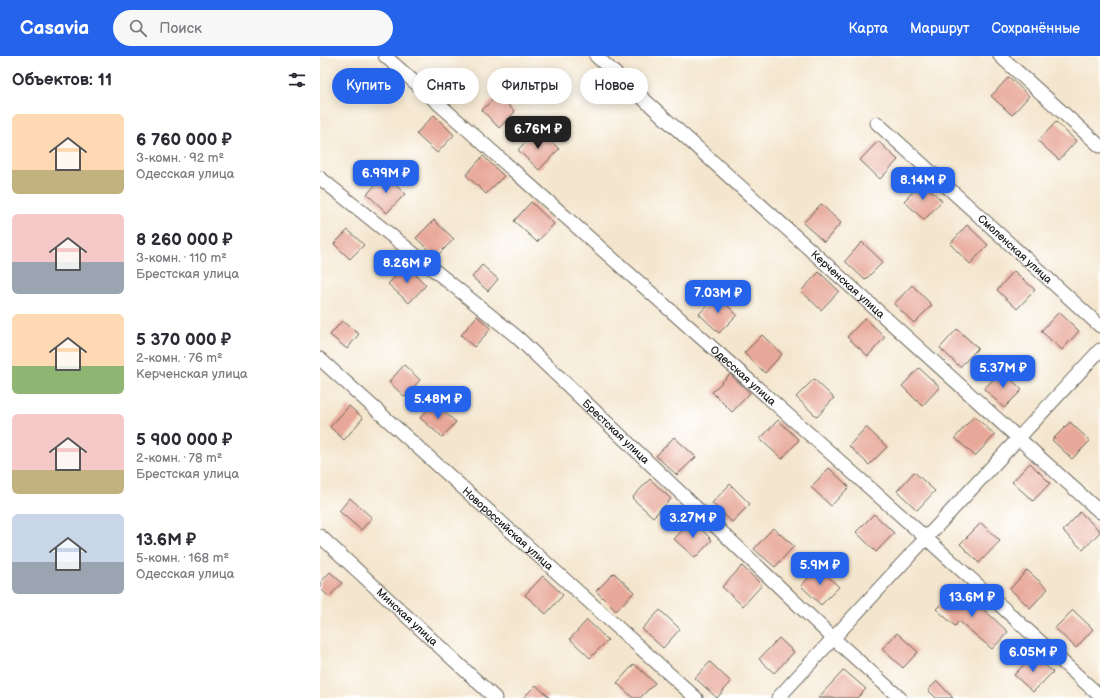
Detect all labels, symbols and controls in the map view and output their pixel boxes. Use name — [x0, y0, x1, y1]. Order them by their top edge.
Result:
search box — [113, 10, 393, 46]
text: Casavia — [20, 17, 89, 40]
icon: search — [127, 17, 149, 39]
text: Поиск — [159, 19, 202, 38]
text: Карта — [849, 20, 888, 37]
text: Маршрут — [910, 20, 970, 37]
text: Сохранённые — [992, 20, 1080, 37]
chip: Купить — [332, 68, 405, 104]
chip: Снять — [413, 68, 479, 104]
chip: Фильтры — [487, 68, 572, 104]
chip: Новое — [580, 68, 648, 104]
icon: filters — [286, 69, 308, 91]
text: Объектов: 11 — [12, 70, 112, 90]
pin: 6.76M ₽ — [501, 116, 575, 150]
text: 6.76M ₽ — [514, 121, 562, 137]
icon: home — [44, 130, 92, 178]
text: 6 760 000 ₽ — [136, 130, 232, 150]
text: 3-комн. · 92 m² — [136, 150, 224, 166]
pin: 6.99M ₽ — [349, 160, 423, 194]
text: 6.99M ₽ — [362, 165, 410, 181]
text: Одесская улица — [136, 166, 234, 182]
pin: 8.14M ₽ — [886, 167, 960, 201]
text: 8.14M ₽ — [900, 172, 946, 188]
street label: Смоленская улица — [975, 212, 1056, 286]
icon: home — [44, 230, 92, 278]
text: 8 260 000 ₽ — [136, 230, 233, 250]
street label: Керченская улица — [809, 248, 888, 321]
text: 3-комн. · 110 m² — [136, 250, 227, 266]
pin: 8.26M ₽ — [370, 250, 444, 284]
text: 8.26M ₽ — [383, 255, 431, 271]
text: Брестская улица — [136, 266, 239, 282]
pin: 7.03M ₽ — [681, 280, 755, 314]
text: 7.03M ₽ — [694, 285, 742, 301]
icon: home — [44, 330, 92, 378]
text: 5 370 000 ₽ — [136, 330, 231, 350]
street label: Одесская улица — [708, 343, 779, 408]
text: 2-комн. · 76 m² — [136, 350, 223, 366]
pin: 5.37M ₽ — [966, 355, 1040, 389]
text: 5.37M ₽ — [979, 360, 1027, 376]
text: Керченская улица — [136, 366, 248, 382]
pin: 5.48M ₽ — [401, 386, 475, 420]
text: 5.48M ₽ — [414, 391, 462, 407]
street label: Брестская улица — [580, 397, 653, 467]
icon: home — [44, 430, 92, 478]
text: 5 900 000 ₽ — [136, 430, 232, 450]
text: 2-комн. · 78 m² — [136, 450, 222, 466]
text: Брестская улица — [136, 466, 239, 482]
street label: Новороссийская улица — [460, 484, 556, 573]
pin: 3.27M ₽ — [656, 505, 730, 539]
text: 3.27M ₽ — [669, 510, 717, 526]
icon: home — [44, 530, 92, 578]
text: 13.6M ₽ — [136, 530, 196, 550]
text: 5-комн. · 168 m² — [136, 550, 229, 566]
pin: 5.9M ₽ — [787, 552, 853, 586]
text: 5.9M ₽ — [800, 557, 840, 573]
text: Одесская улица — [136, 566, 234, 582]
pin: 13.6M ₽ — [935, 584, 1009, 618]
street label: Минская улица — [374, 585, 441, 649]
text: 13.6M ₽ — [949, 589, 995, 605]
pin: 6.05M ₽ — [996, 639, 1070, 673]
text: 6.05M ₽ — [1009, 644, 1057, 660]

